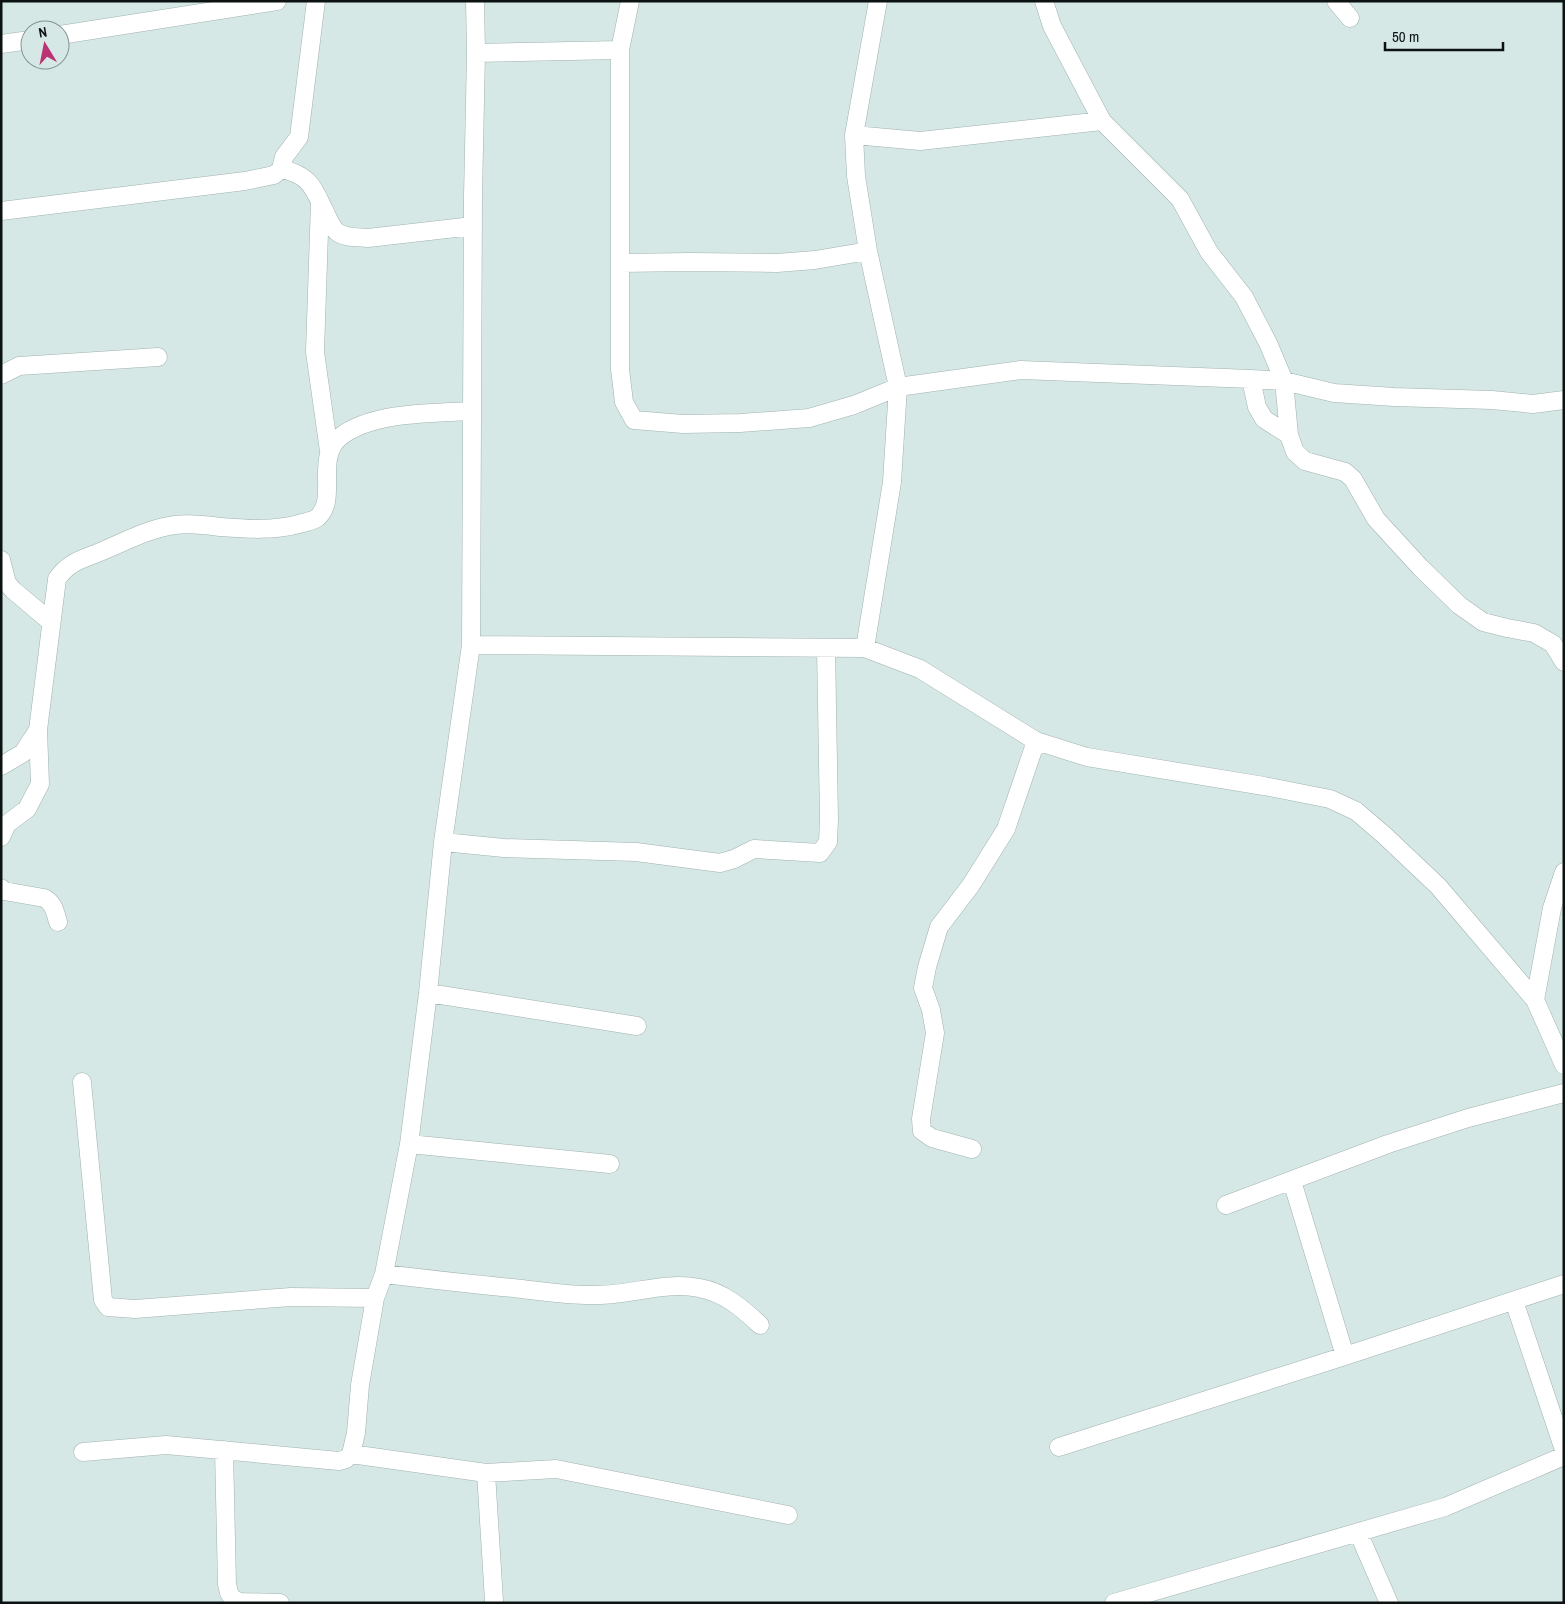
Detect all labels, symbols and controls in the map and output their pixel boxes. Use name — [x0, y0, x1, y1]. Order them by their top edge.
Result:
north arrow — [20, 20, 70, 70]
scale bar — [1385, 20, 1502, 52]
text: N — [37, 23, 48, 42]
text: 50 m — [1392, 26, 1419, 47]

